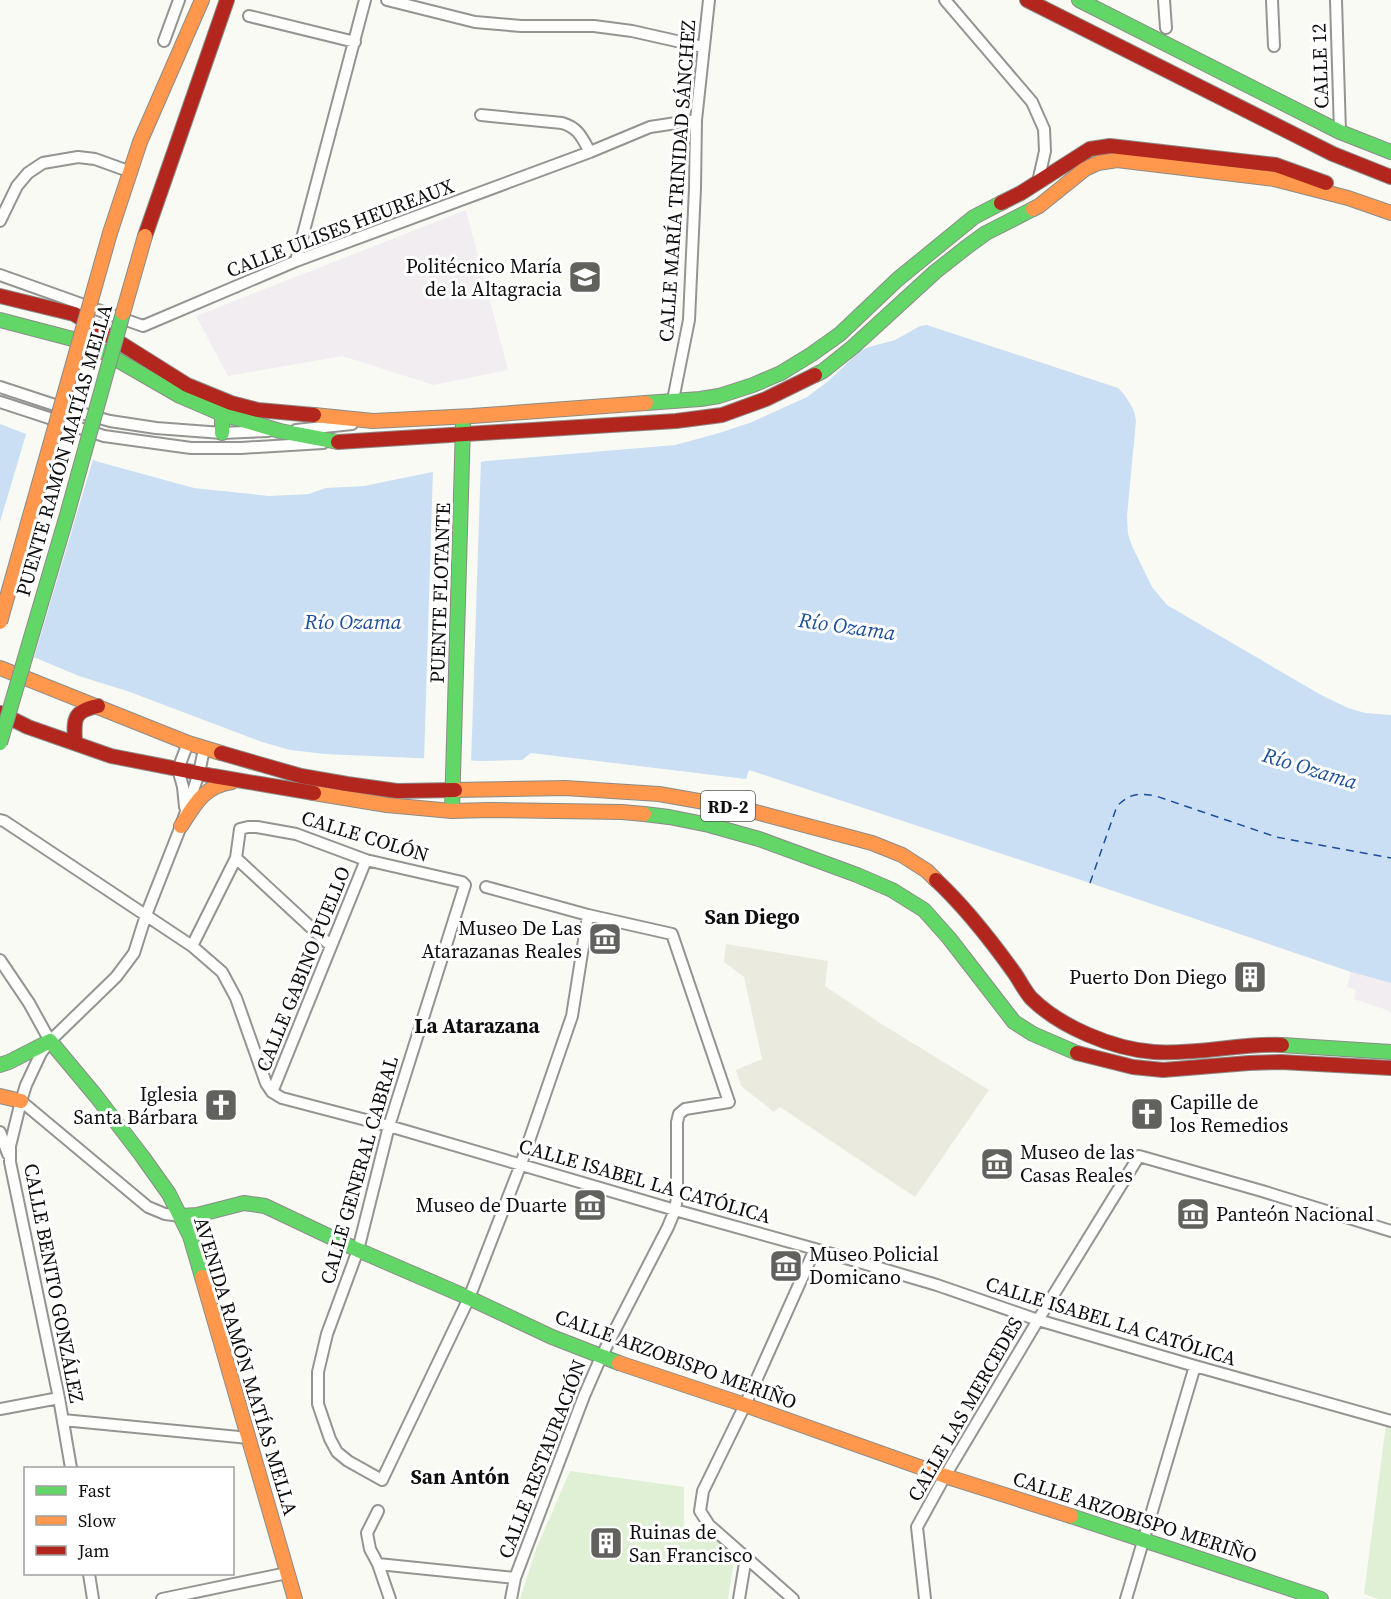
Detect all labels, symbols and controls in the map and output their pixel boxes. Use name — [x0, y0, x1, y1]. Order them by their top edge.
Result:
street label: CALLE MARÍA TRINIDAD SÁNCHEZ — [652, 19, 702, 343]
street label: CALLE 12 — [1305, 23, 1335, 109]
street label: CALLE ULISES HEUREAUX — [222, 172, 458, 284]
place label: Politécnico María de la Altagracia — [406, 252, 563, 303]
school or university icon: Politécnico María de la Altagracia — [567, 259, 603, 295]
street label: PUENTE RAMÓN MATÍAS MELLA — [9, 300, 119, 599]
street label: PUENTE FLOTANTE — [423, 502, 457, 684]
water label: Río Ozama — [796, 605, 897, 647]
water label: Río Ozama — [303, 607, 402, 636]
water label: Río Ozama — [1258, 740, 1361, 796]
road number: RD-2 — [701, 791, 755, 821]
street label: CALLE COLÓN — [298, 803, 432, 869]
street label: CALLE GABINO PUELLO — [249, 862, 357, 1076]
district label: San Diego — [704, 902, 800, 931]
place label: Museo De Las Atarazanas Reales — [421, 914, 582, 965]
museum icon: Museo De Las Atarazanas Reales — [587, 921, 623, 957]
building icon: Puerto Don Diego — [1232, 959, 1268, 995]
place label: Puerto Don Diego — [1069, 963, 1227, 991]
district label: La Atarazana — [414, 1011, 540, 1040]
street label: CALLE GENERAL CABRAL — [313, 1052, 405, 1288]
place label: Iglesia Santa Bárbara — [73, 1080, 199, 1131]
church icon: Iglesia Santa Bárbara — [203, 1087, 239, 1123]
place label: Capille de los Remedios — [1170, 1088, 1288, 1139]
church icon: Capille de los Remedios — [1129, 1096, 1165, 1132]
street label: CALLE ISABEL LA CATÓLICA — [516, 1132, 775, 1231]
place label: Museo de las Casas Reales — [1020, 1138, 1135, 1189]
museum icon: Museo de las Casas Reales — [979, 1146, 1015, 1182]
street label: CALLE BENITO GONZÁLEZ — [17, 1161, 91, 1405]
museum icon: Museo de Duarte — [572, 1187, 608, 1223]
place label: Museo de Duarte — [416, 1191, 567, 1219]
museum icon: Panteón Nacional — [1175, 1196, 1211, 1232]
place label: Panteón Nacional — [1216, 1200, 1374, 1228]
street label: AVENIDA RAMÓN MATÍAS MELLA — [187, 1213, 305, 1519]
place label: Museo Policial Domicano — [809, 1240, 939, 1291]
museum icon: Museo Policial Domicano — [768, 1248, 804, 1284]
street label: CALLE ISABEL LA CATÓLICA — [982, 1269, 1241, 1373]
street label: CALLE ARZOBISPO MERIÑO — [551, 1302, 801, 1416]
street label: CALLE LAS MERCEDES — [901, 1312, 1029, 1506]
street label: CALLE RESTAURACIÓN — [491, 1355, 593, 1563]
district label: San Antón — [410, 1462, 510, 1491]
street label: CALLE ARZOBISPO MERIÑO — [1009, 1464, 1261, 1570]
legend — [24, 1467, 234, 1575]
text: Fast — [78, 1478, 111, 1503]
text: Slow — [78, 1508, 116, 1533]
place label: Ruinas de San Francisco — [629, 1518, 753, 1569]
building icon: Ruinas de San Francisco — [588, 1525, 624, 1561]
text: Jam — [77, 1538, 110, 1563]

